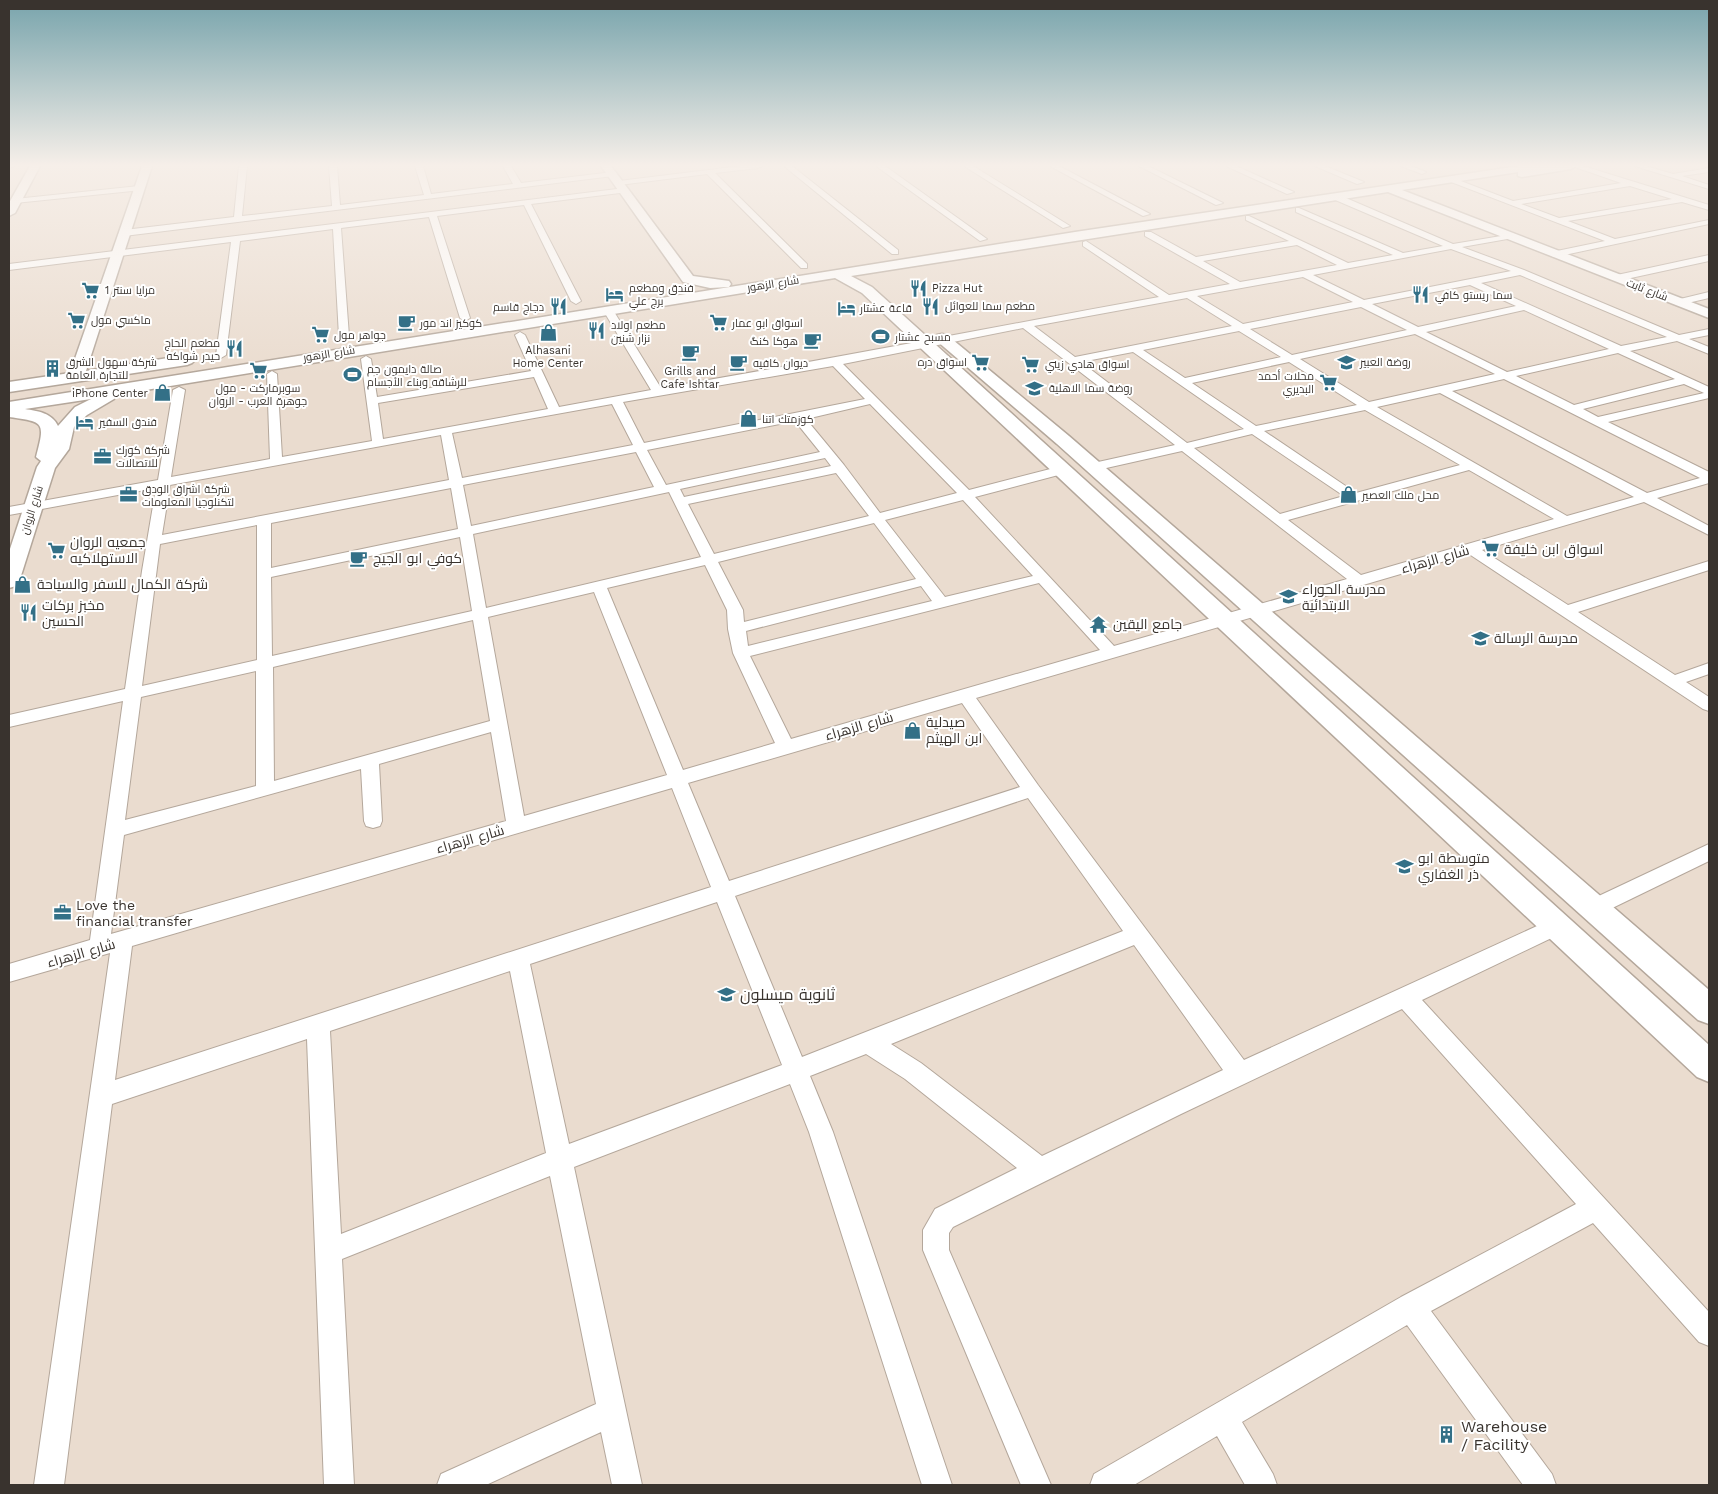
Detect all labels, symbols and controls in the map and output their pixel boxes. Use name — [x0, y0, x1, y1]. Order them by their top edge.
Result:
street label: شارع الزهور — [745, 273, 800, 296]
street label: شارع ثابت — [1624, 276, 1669, 305]
restaurant icon: Pizza Hut — [908, 278, 928, 298]
supermarket icon: مرايا سنتر 1 — [81, 280, 101, 300]
place label: فندق ومطعم برج علي — [629, 282, 694, 310]
place label: Pizza Hut — [932, 282, 983, 295]
place label: مرايا سنتر 1 — [105, 284, 155, 297]
hotel icon: فندق ومطعم برج علي — [605, 284, 625, 304]
restaurant icon: سما ريستو كافي — [1411, 285, 1431, 305]
place label: سما ريستو كافي — [1435, 289, 1512, 304]
restaurant icon: مطعم سما للعوائل — [921, 296, 941, 316]
restaurant icon: دجاج قاسم — [548, 297, 568, 317]
hotel icon: قاعة عشتار — [836, 298, 856, 318]
place label: مطعم سما للعوائل — [945, 300, 1035, 314]
place label: دجاج قاسم — [493, 301, 544, 315]
place label: قاعة عشتار — [859, 302, 912, 315]
supermarket icon: ماكسي مول — [67, 310, 87, 330]
cafe icon: كوكيز اند مور — [396, 313, 416, 333]
supermarket icon: اسواق ابو عمار — [708, 313, 728, 333]
place label: ماكسي مول — [91, 314, 151, 328]
place label: كوكيز اند مور — [419, 317, 482, 330]
place label: اسواق ابو عمار — [731, 317, 803, 330]
place label: مطعم اولاد نزار شنين — [611, 319, 666, 345]
restaurant icon: مطعم اولاد نزار شنين — [587, 321, 607, 341]
shop icon: Alhasani Home Center — [538, 322, 558, 342]
supermarket icon: جواهر مول — [310, 325, 330, 345]
sports icon: مسبح عشتار — [871, 327, 891, 347]
place label: جواهر مول — [334, 329, 386, 342]
cafe icon: هوكا كنگ — [802, 331, 822, 351]
place label: مسبح عشتار — [894, 331, 951, 345]
place label: هوكا كنگ — [750, 335, 798, 348]
place label: مطعم الحاج حيدر شواكه — [164, 337, 220, 363]
restaurant icon: مطعم الحاج حيدر شواكه — [224, 339, 244, 359]
street label: شارع الزهور — [301, 343, 356, 366]
cafe icon: Grills and Cafe Ishtar — [680, 343, 700, 363]
place label: Alhasani Home Center — [512, 344, 584, 370]
supermarket icon: اسواق دره — [971, 352, 991, 372]
school or university icon: روضة العبير — [1336, 352, 1356, 372]
cafe icon: ديوان كافيه — [729, 353, 749, 373]
supermarket icon: اسواق هادي زيني — [1021, 354, 1041, 374]
place label: شركة سهول الشرق للتجارة العامة — [66, 356, 157, 382]
place label: اسواق دره — [918, 356, 967, 369]
place label: روضة العبير — [1359, 356, 1411, 369]
place label: ديوان كافيه — [753, 357, 808, 370]
building icon: شركة سهول الشرق للتجارة العامة — [42, 358, 62, 378]
place label: اسواق هادي زيني — [1045, 358, 1129, 373]
supermarket icon: سوبرماركت - مول جوهرة العرب - الروان — [248, 360, 268, 380]
place label: صالة دايمون جم للرشاقه وبناء الأجسام — [367, 363, 467, 390]
sports icon: صالة دايمون جم للرشاقه وبناء الأجسام — [343, 365, 363, 385]
place label: Grills and Cafe Ishtar — [661, 365, 720, 391]
place label: محلات أحمد البديري — [1258, 369, 1314, 398]
supermarket icon: محلات أحمد البديري — [1318, 372, 1338, 392]
school or university icon: روضة سما الاهلية — [1025, 378, 1045, 398]
place label: سوبرماركت - مول جوهرة العرب - الروان — [209, 382, 307, 408]
place label: روضة سما الاهلية — [1049, 382, 1132, 395]
shop icon: iPhone Center — [152, 383, 172, 403]
place label: iPhone Center — [72, 387, 149, 400]
shop icon: كوزمتك اتنا — [738, 409, 758, 429]
hotel icon: فندق السفير — [75, 412, 95, 432]
place label: كوزمتك اتنا — [762, 413, 814, 426]
place label: فندق السفير — [98, 416, 157, 429]
place label: شركة كورك للاتصالات — [116, 444, 170, 470]
office icon: شركة كورك للاتصالات — [92, 446, 112, 466]
place label: شركة اشراق الودق لتكنلوجيا المعلومات — [142, 483, 234, 509]
street label: شارع الروان — [18, 484, 47, 536]
office icon: شركة اشراق الودق لتكنلوجيا المعلومات — [118, 485, 138, 505]
shop icon: محل ملك العصير — [1338, 485, 1358, 505]
place label: محل ملك العصير — [1361, 489, 1439, 502]
place label: جمعيه الروان الاستهلاكيه — [70, 534, 146, 566]
supermarket icon: اسواق ابن خليفة — [1480, 539, 1500, 559]
supermarket icon: جمعيه الروان الاستهلاكيه — [46, 540, 66, 560]
place label: اسواق ابن خليفة — [1504, 541, 1603, 558]
street label: شارع الزهراء — [1399, 542, 1471, 577]
cafe icon: كوفي ابو الجيج — [349, 548, 369, 568]
place label: كوفي ابو الجيج — [373, 550, 462, 570]
shop icon: شركة الكمال للسفر والسياحة — [13, 574, 33, 594]
place label: شركة الكمال للسفر والسياحة — [37, 576, 208, 593]
place label: مدرسة الحوراء الابتدائية — [1302, 581, 1386, 613]
school or university icon: مدرسة الحوراء الابتدائية — [1278, 587, 1298, 607]
place label: مخبز بركات الحسين — [42, 597, 104, 629]
restaurant icon: مخبز بركات الحسين — [18, 603, 38, 623]
temple icon: جامع اليقين — [1089, 614, 1109, 634]
place label: جامع اليقين — [1113, 616, 1182, 633]
school or university icon: مدرسة الرسالة — [1470, 628, 1490, 648]
place label: مدرسة الرسالة — [1494, 630, 1578, 646]
street label: شارع الزهراء — [823, 709, 895, 744]
place label: صيدلية ابن الهيثم — [926, 714, 982, 748]
shop icon: صيدلية ابن الهيثم — [902, 720, 922, 740]
street label: شارع الزهراء — [434, 822, 506, 857]
place label: متوسطة ابو ذر الغفاري — [1418, 850, 1490, 886]
school or university icon: متوسطة ابو ذر الغفاري — [1394, 856, 1414, 876]
place label: Love the financial transfer — [76, 897, 193, 929]
office icon: Love the financial transfer — [52, 903, 72, 923]
street label: شارع الزهراء — [45, 936, 117, 971]
school or university icon: ثانوية ميسلون — [716, 984, 736, 1004]
place label: ثانوية ميسلون — [740, 985, 836, 1005]
place label: Warehouse / Facility — [1461, 1417, 1547, 1454]
building icon: Warehouse / Facility — [1437, 1425, 1457, 1445]

